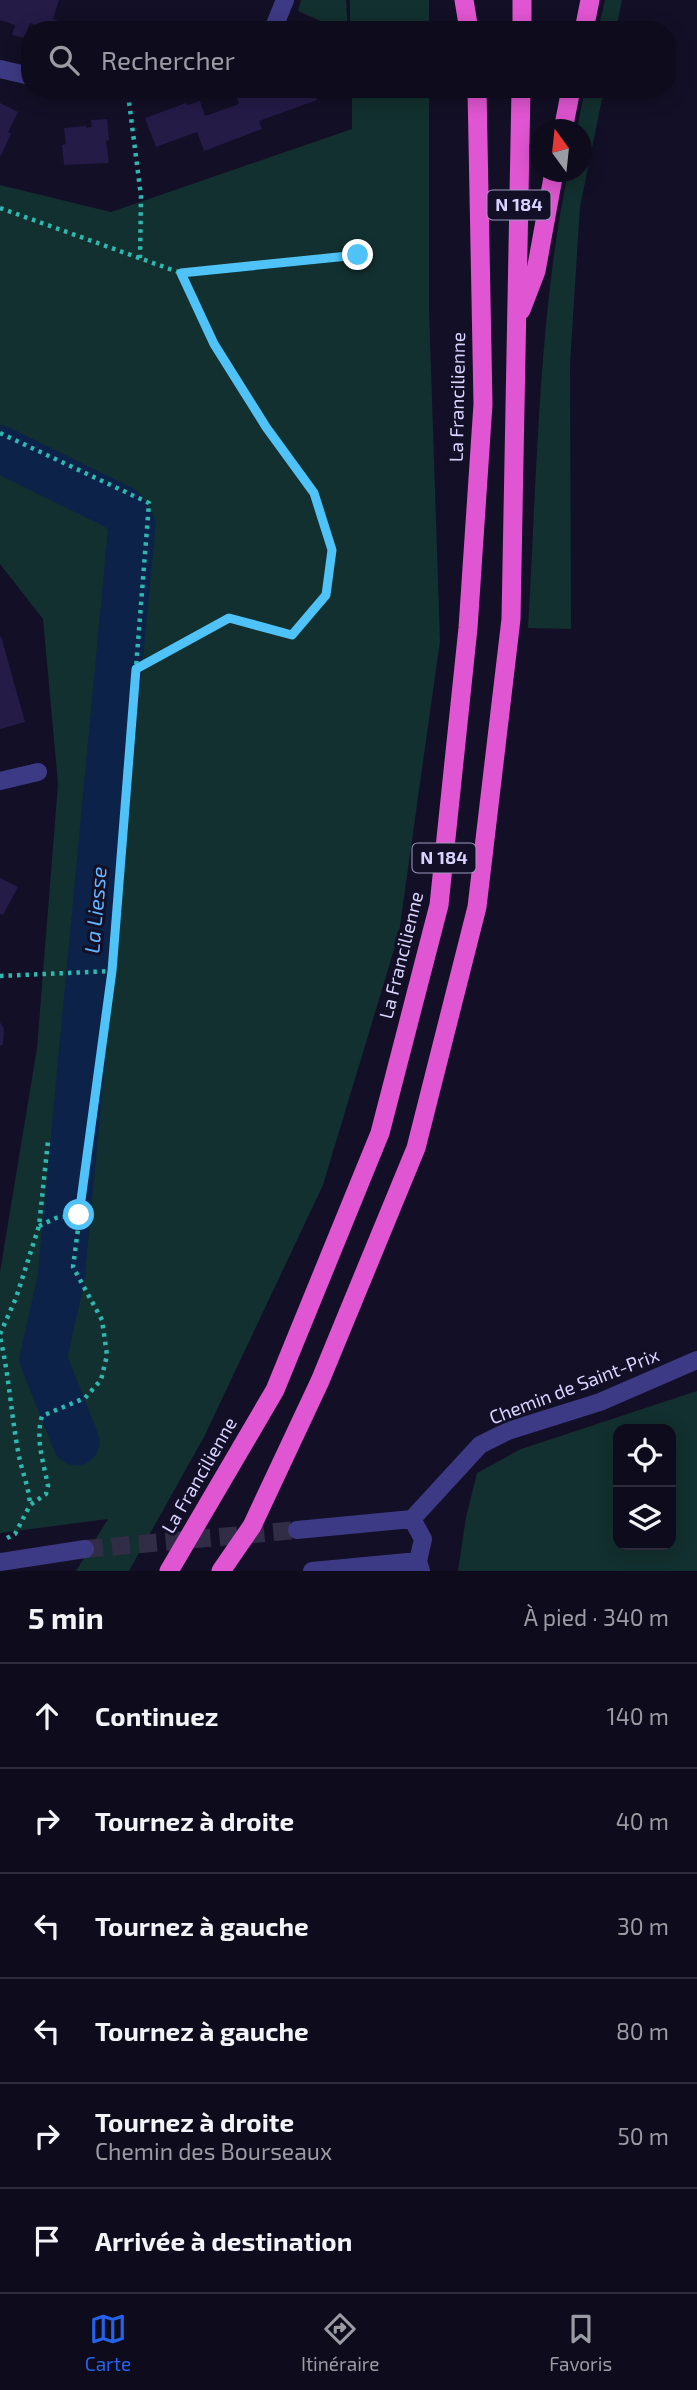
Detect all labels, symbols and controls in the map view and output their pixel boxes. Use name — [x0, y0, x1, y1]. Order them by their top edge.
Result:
search box — [21, 21, 676, 98]
icon: search — [45, 41, 83, 79]
text: Rechercher — [101, 44, 235, 75]
north arrow — [529, 119, 592, 182]
road number: N 184 — [488, 190, 550, 220]
route end — [342, 239, 373, 270]
street label: La Francilienne — [444, 332, 469, 462]
road number: N 184 — [412, 844, 476, 872]
water label: La Liesse — [78, 865, 111, 954]
street label: La Francilienne — [374, 889, 427, 1021]
route start — [63, 1199, 94, 1230]
street label: Chemin de Saint-Prix — [486, 1343, 662, 1429]
street label: La Francilienne — [156, 1413, 241, 1537]
map controls — [613, 1424, 676, 1550]
button: locate — [613, 1424, 676, 1487]
button: layers — [613, 1487, 676, 1550]
text: 5 min — [28, 1599, 104, 1635]
text: À pied · 340 m — [524, 1603, 669, 1631]
icon: ahead — [28, 1697, 66, 1735]
text: Continuez — [95, 1700, 218, 1731]
text: 140 m — [607, 1702, 669, 1730]
icon: right — [28, 1802, 66, 1840]
text: Tournez à droite — [95, 1805, 294, 1836]
text: 40 m — [616, 1807, 669, 1835]
icon: left — [28, 1907, 66, 1945]
text: Tournez à gauche — [95, 1910, 309, 1941]
text: 30 m — [617, 1912, 669, 1940]
icon: left — [28, 2012, 66, 2050]
text: Tournez à gauche — [95, 2015, 309, 2046]
text: 80 m — [616, 2017, 669, 2045]
text: Tournez à droite — [95, 2106, 294, 2137]
icon: right — [28, 2117, 66, 2155]
text: 50 m — [618, 2122, 669, 2150]
text: Chemin des Bourseaux — [95, 2137, 332, 2165]
icon: arrive — [28, 2222, 66, 2260]
text: Arrivée à destination — [95, 2225, 352, 2256]
tab: Carte — [85, 2310, 131, 2375]
tab: Itinéraire — [301, 2310, 379, 2375]
tab: Favoris — [549, 2310, 612, 2375]

